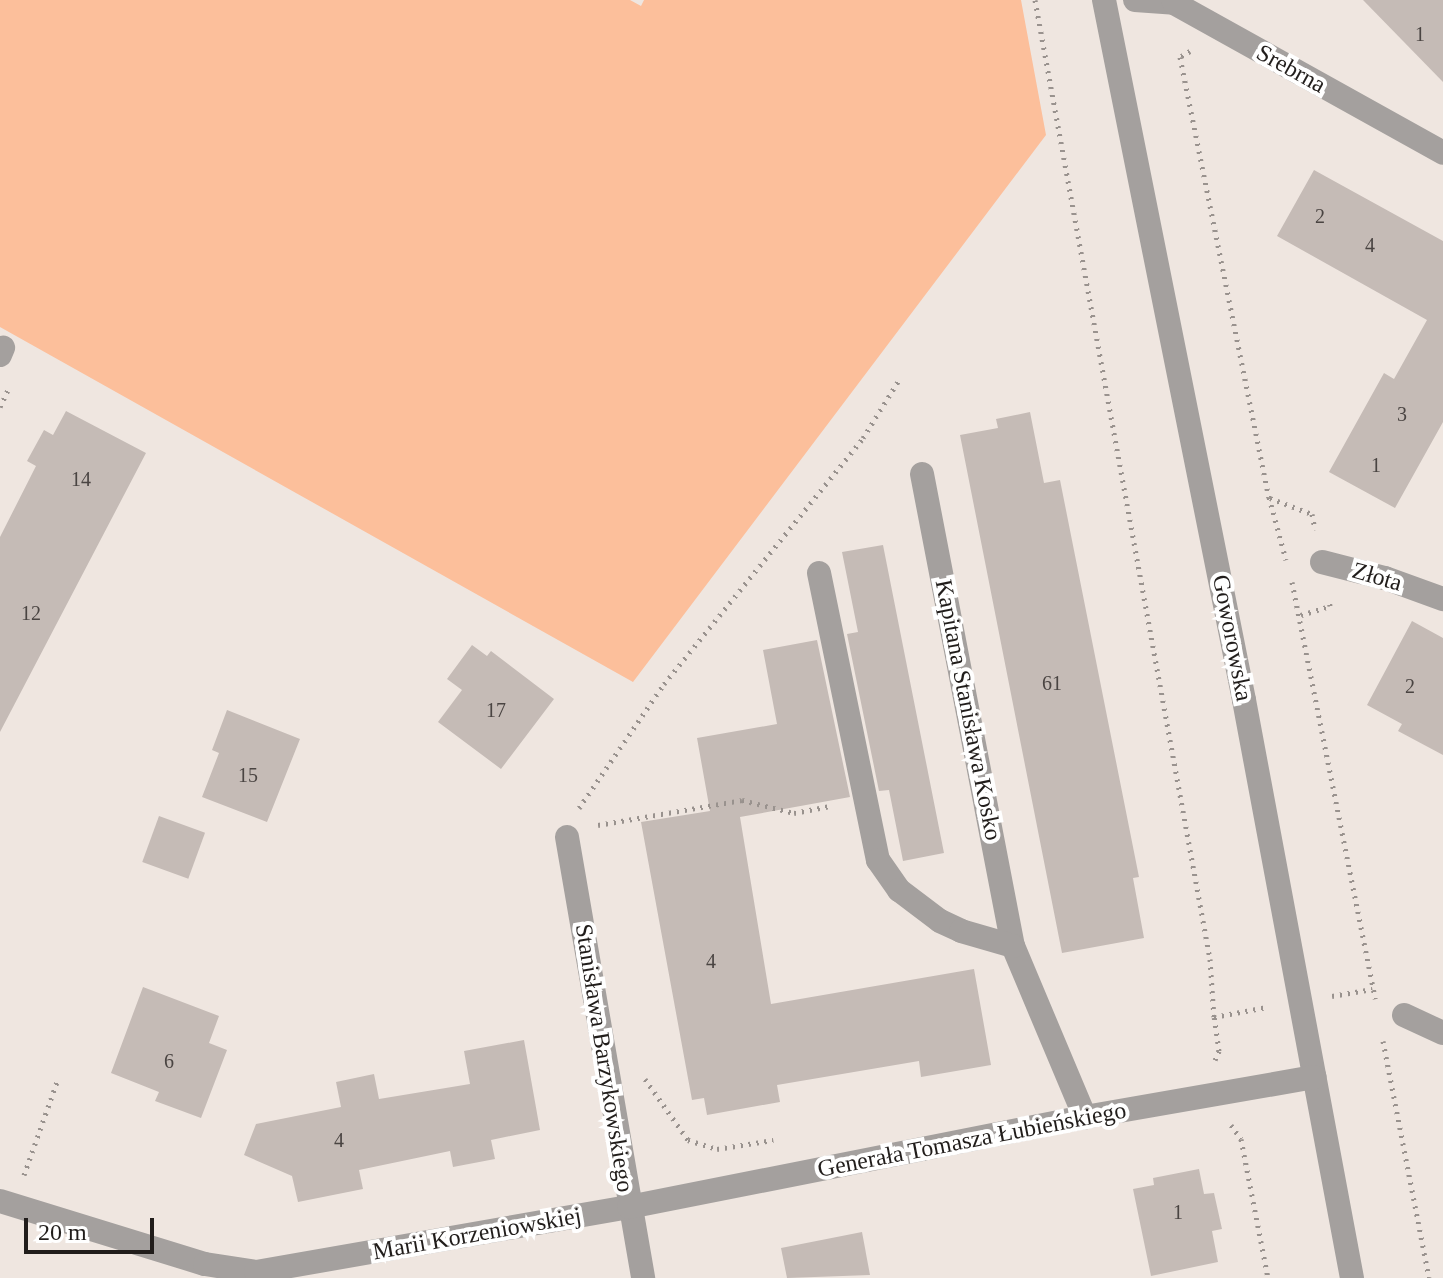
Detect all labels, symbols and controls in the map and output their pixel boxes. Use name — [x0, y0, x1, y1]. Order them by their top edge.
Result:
house number: 1 — [1415, 22, 1425, 46]
street label: Srebrna — [1251, 38, 1331, 100]
house number: 2 — [1315, 204, 1325, 228]
house number: 4 — [1365, 233, 1375, 257]
house number: 3 — [1397, 402, 1407, 426]
house number: 1 — [1371, 453, 1381, 477]
house number: 14 — [71, 467, 91, 491]
street label: Złota — [1349, 556, 1405, 598]
street label: Goworowska — [1206, 572, 1258, 704]
street label: Kapitana Stanisława Kosko — [929, 577, 1007, 843]
house number: 12 — [21, 601, 41, 625]
house number: 61 — [1042, 671, 1062, 695]
house number: 2 — [1405, 674, 1415, 698]
house number: 17 — [486, 698, 506, 722]
house number: 15 — [238, 763, 258, 787]
street label: Stanisława Barzykowskiego — [569, 922, 639, 1194]
house number: 4 — [706, 949, 716, 973]
house number: 6 — [164, 1049, 174, 1073]
street label: Generała Tomasza Łubieńskiego — [815, 1096, 1129, 1184]
house number: 4 — [334, 1128, 344, 1152]
house number: 1 — [1173, 1200, 1183, 1224]
street label: Marii Korzeniowskiej — [370, 1201, 584, 1267]
scale bar — [28, 1202, 158, 1252]
text: 20 m — [38, 1219, 87, 1245]

